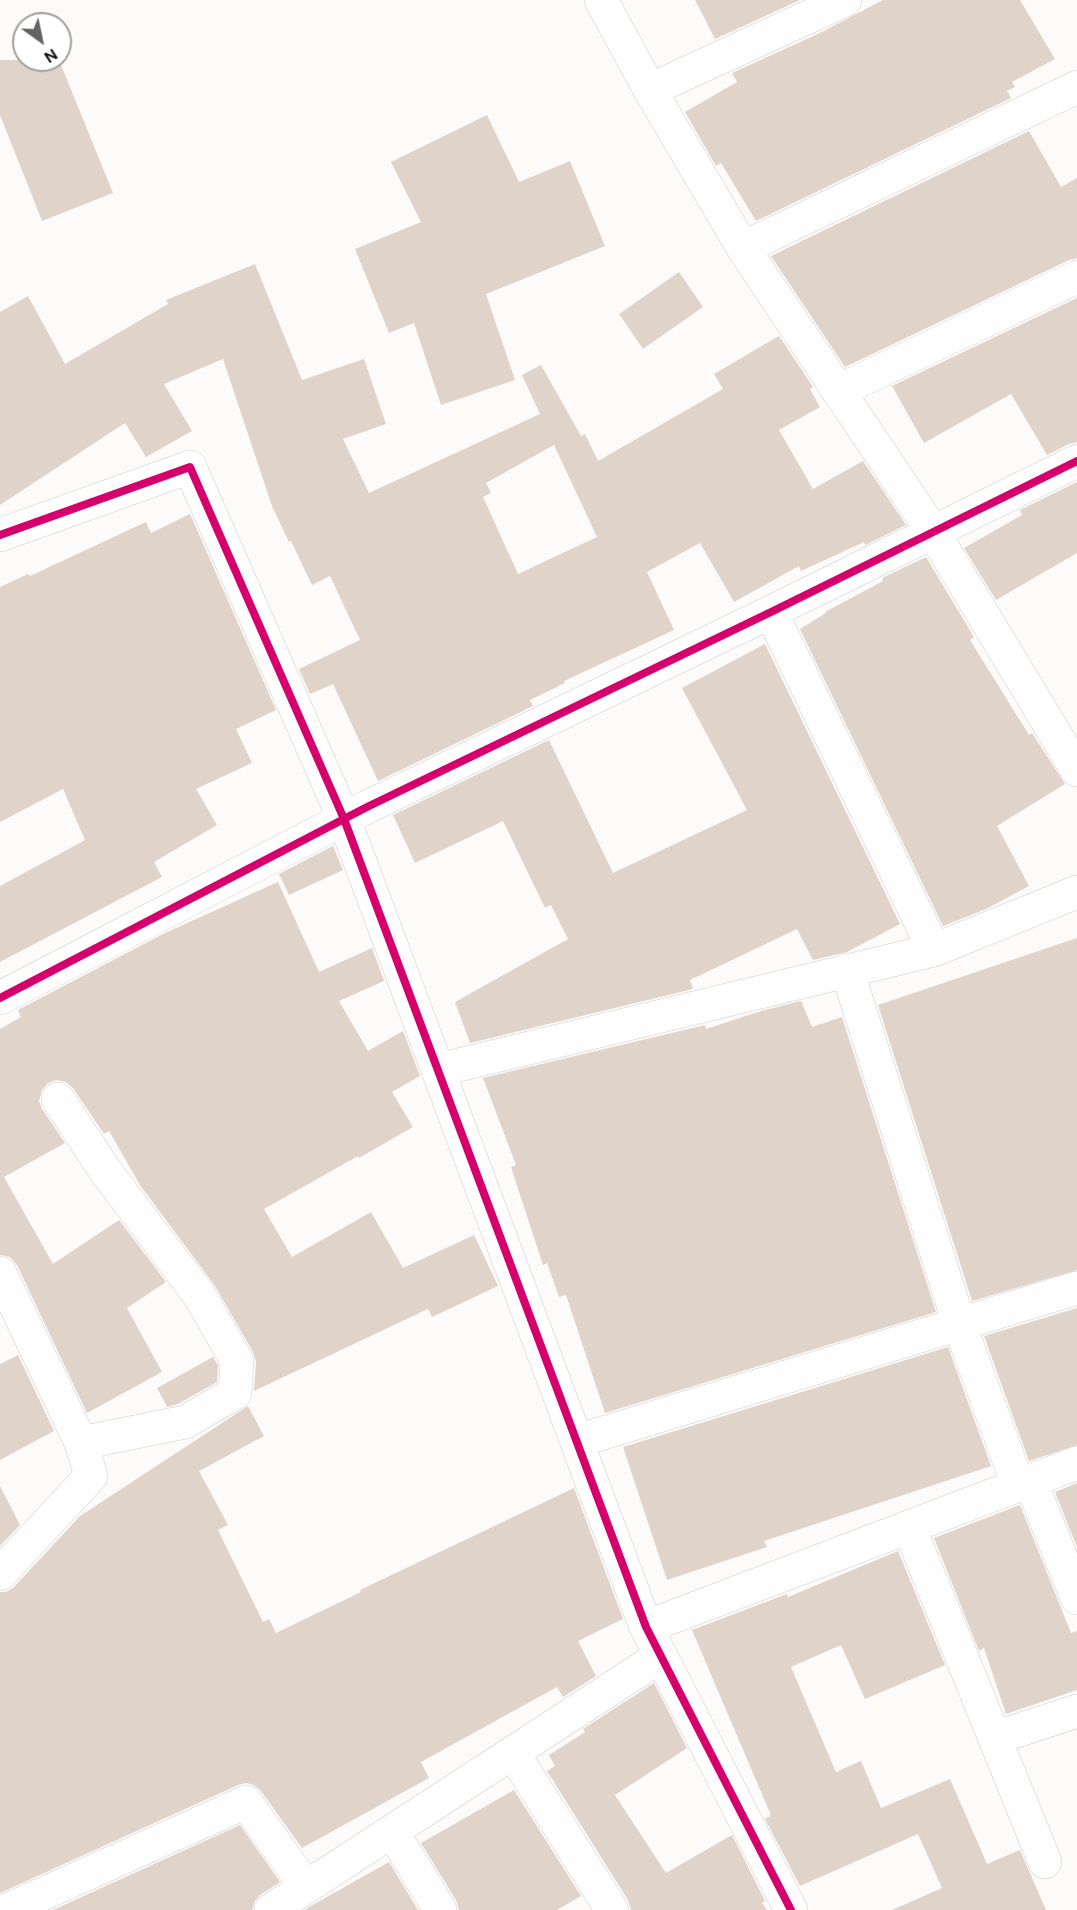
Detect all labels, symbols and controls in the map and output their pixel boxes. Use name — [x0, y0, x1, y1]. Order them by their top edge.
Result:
north arrow — [12, 12, 72, 72]
text: N — [40, 44, 62, 68]

